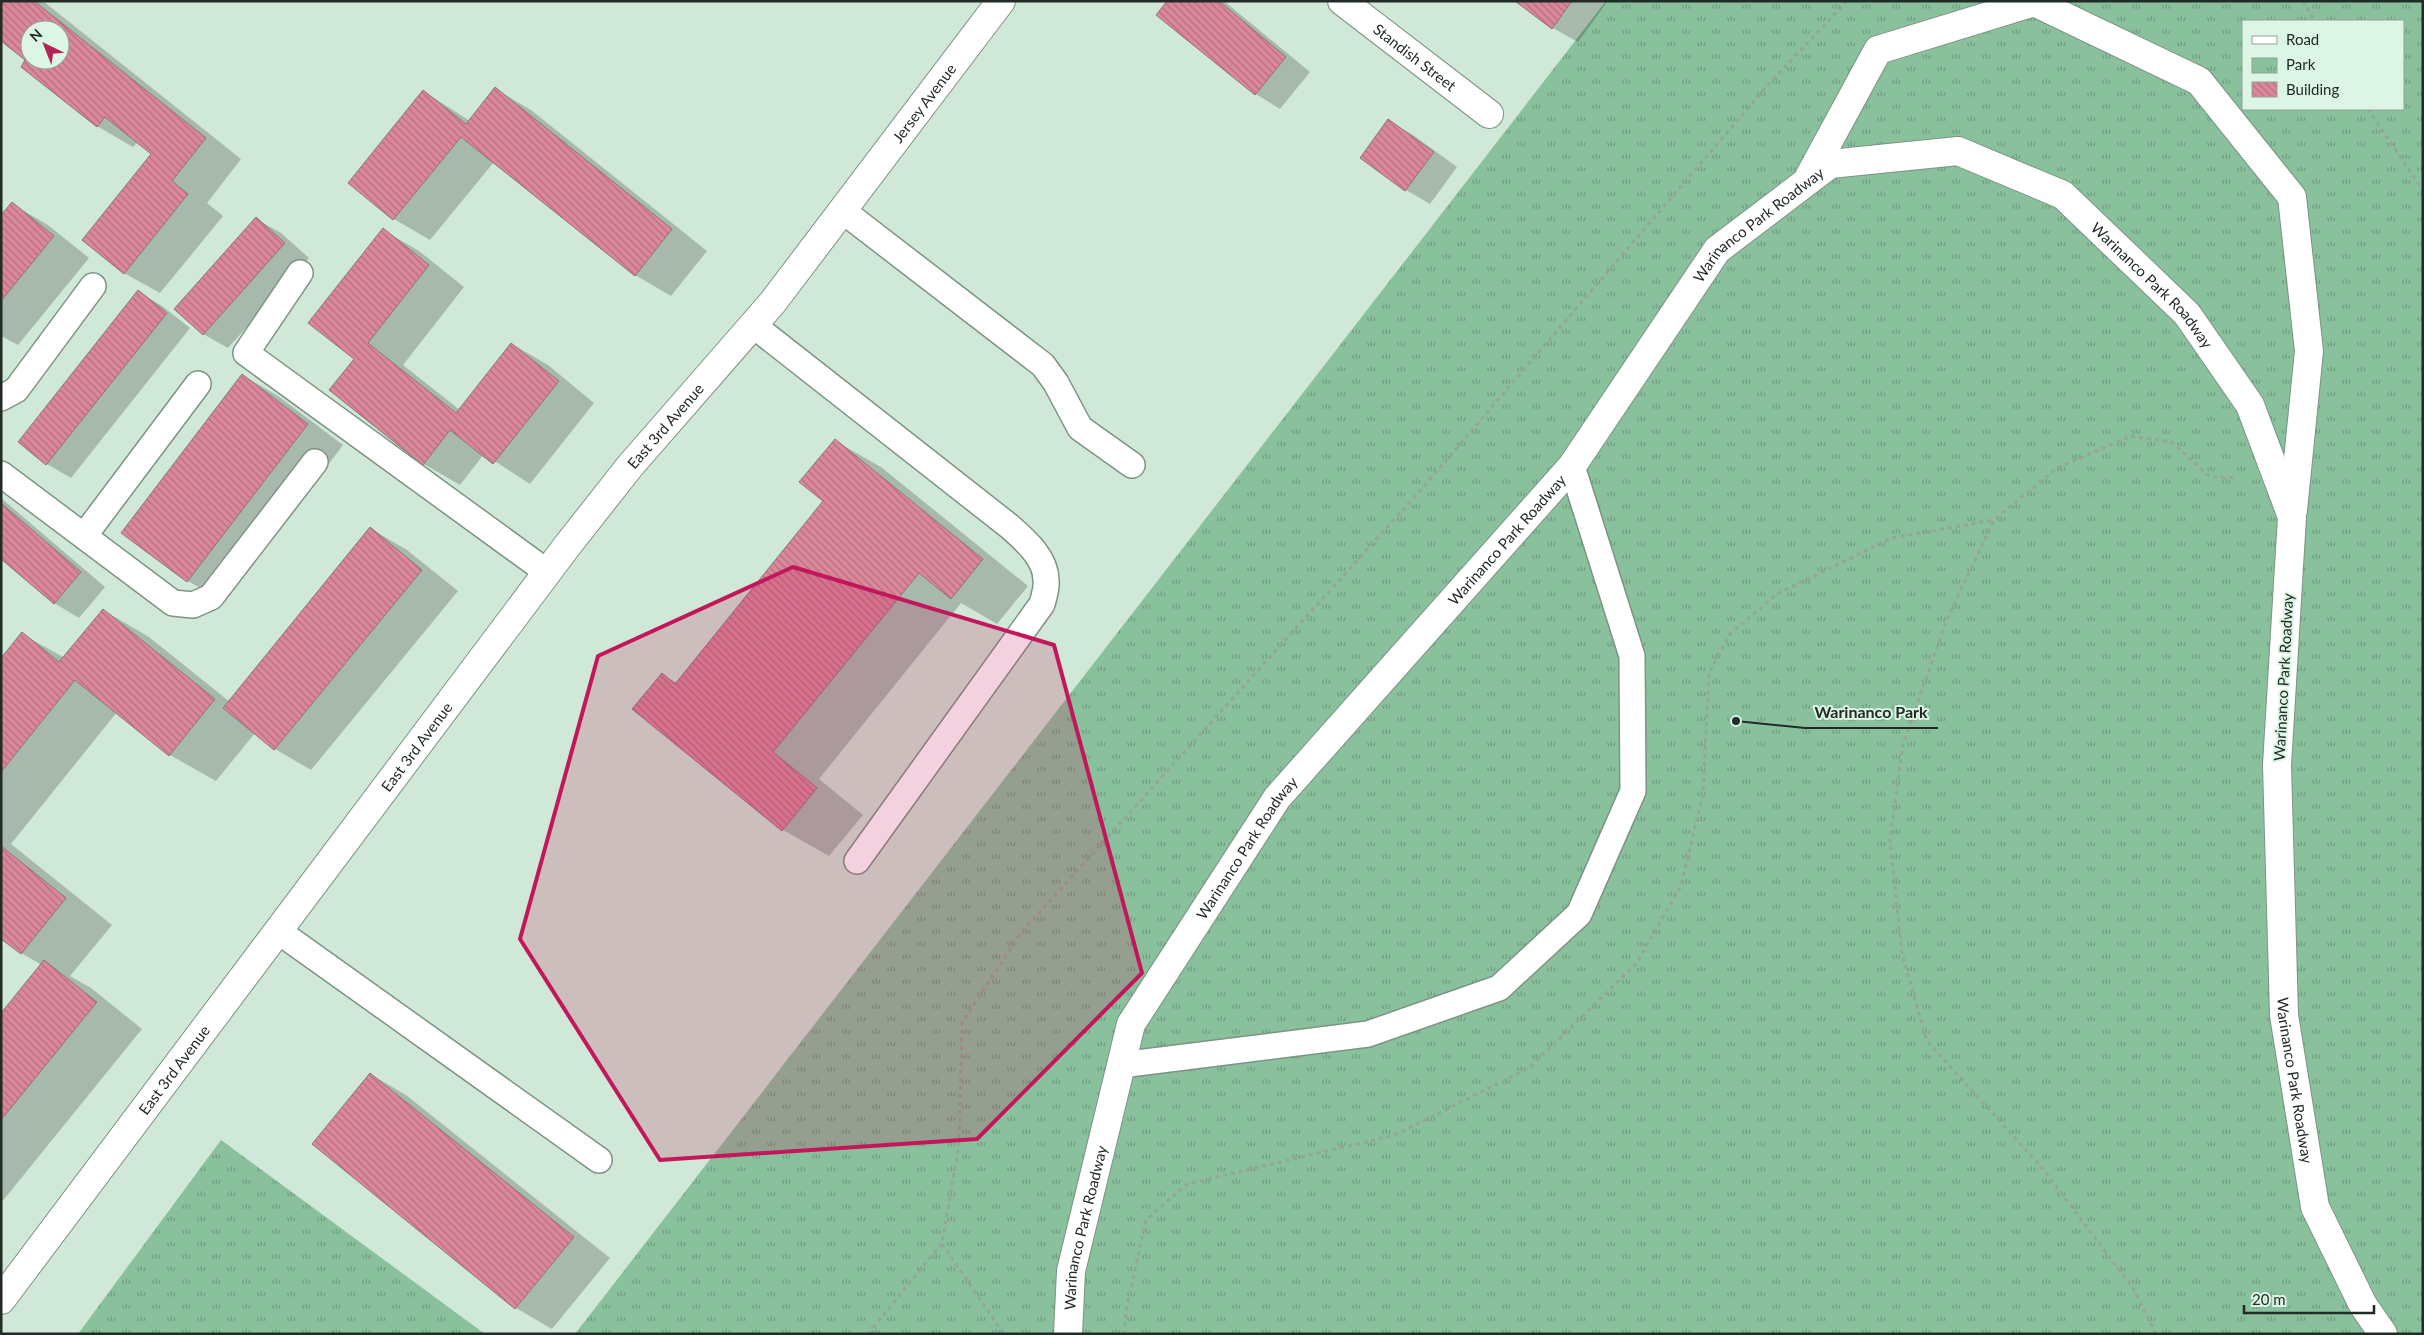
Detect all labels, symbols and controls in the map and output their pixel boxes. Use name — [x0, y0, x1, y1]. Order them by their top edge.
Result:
north arrow — [20, 20, 70, 70]
street label: Standish Street — [1370, 20, 1460, 95]
legend — [2242, 20, 2404, 110]
text: N — [26, 25, 46, 45]
text: Road — [2286, 30, 2319, 48]
text: Park — [2286, 55, 2316, 73]
street label: Jersey Avenue — [888, 60, 959, 146]
text: Building — [2286, 80, 2339, 98]
street label: Warinanco Park Roadway — [1689, 163, 1827, 285]
street label: Warinanco Park Roadway — [2088, 218, 2217, 351]
street label: East 3rd Avenue — [623, 379, 707, 472]
street label: Warinanco Park Roadway — [1444, 471, 1569, 608]
street label: Warinanco Park Roadway — [2270, 592, 2296, 761]
callout: Warinanco Park — [1805, 697, 1938, 728]
street label: East 3rd Avenue — [377, 698, 456, 795]
text: Warinanco Park — [1814, 702, 1928, 721]
street label: Warinanco Park Roadway — [1192, 773, 1301, 922]
street label: Warinanco Park Roadway — [2275, 997, 2317, 1165]
street label: East 3rd Avenue — [135, 1021, 213, 1118]
street label: Warinanco Park Roadway — [1060, 1143, 1110, 1310]
scale bar — [2244, 1282, 2374, 1314]
text: 20 m — [2252, 1290, 2286, 1308]

